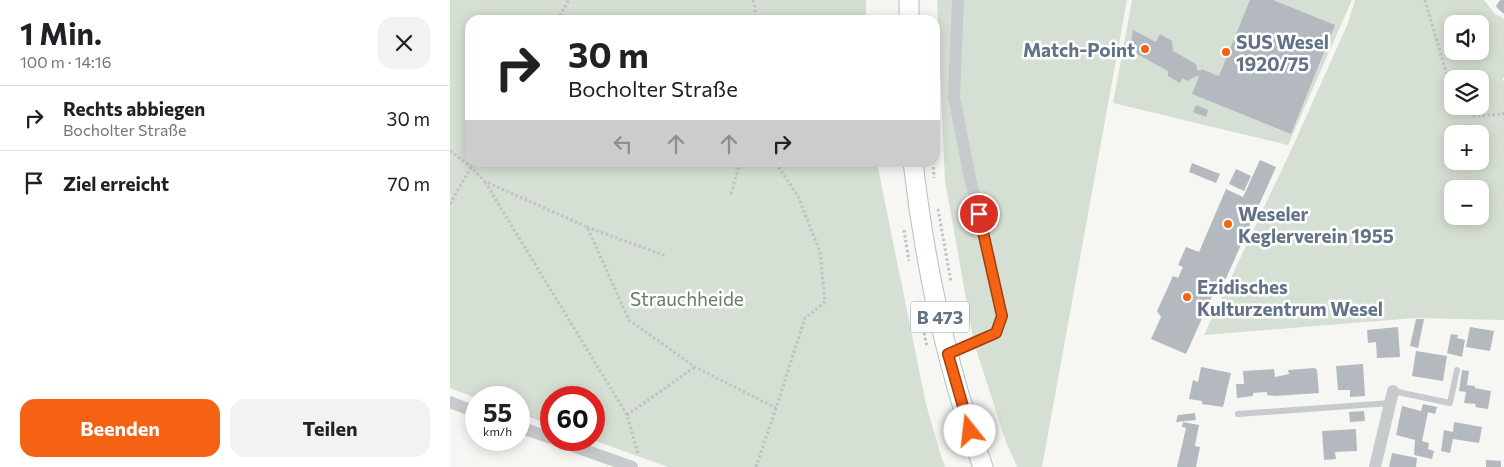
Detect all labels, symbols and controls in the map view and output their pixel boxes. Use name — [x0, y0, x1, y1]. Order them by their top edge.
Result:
text: 1 Min. — [20, 14, 102, 51]
map controls — [1444, 15, 1489, 225]
button: sound — [1444, 15, 1489, 60]
button: close — [378, 17, 430, 69]
place label: SUS Wesel 1920/75 — [1236, 30, 1329, 75]
text: 30 m — [568, 32, 649, 75]
icon: right — [485, 35, 550, 100]
place label: Match-Point — [1023, 38, 1135, 61]
marker: Match-Point — [1139, 43, 1151, 55]
marker: SUS Wesel 1920/75 — [1220, 46, 1232, 58]
text: 100 m · 14:16 — [20, 52, 111, 71]
button: layers — [1444, 70, 1489, 115]
text: Bocholter Straße — [568, 75, 738, 102]
text: Rechts abbiegen — [63, 97, 205, 120]
icon: right — [20, 104, 48, 132]
text: 30 m — [387, 107, 430, 130]
text: Bocholter Straße — [63, 120, 186, 139]
button: + — [1444, 125, 1489, 170]
icon: left — [609, 130, 637, 158]
icon: ahead — [662, 130, 690, 158]
icon: ahead — [715, 130, 743, 158]
icon: right — [768, 130, 796, 158]
icon: arrive — [20, 169, 48, 197]
text: Ziel erreicht — [63, 172, 169, 195]
text: 70 m — [387, 172, 430, 195]
button: − — [1444, 180, 1489, 225]
pin — [958, 193, 1000, 235]
icon: arrive — [965, 200, 993, 228]
place label: Weseler Keglerverein 1955 — [1238, 202, 1394, 247]
marker: Weseler Keglerverein 1955 — [1222, 218, 1234, 230]
place label: Ezidisches Kulturzentrum Wesel — [1197, 275, 1383, 320]
park label: Strauchheide — [630, 287, 744, 310]
marker: Ezidisches Kulturzentrum Wesel — [1181, 291, 1193, 303]
road number: B 473 — [911, 302, 969, 332]
speed limit sign: 60 — [540, 386, 605, 451]
text: 55 — [483, 397, 512, 427]
button: Beenden — [20, 399, 220, 457]
button: Teilen — [230, 399, 430, 457]
position arrow — [943, 404, 995, 456]
text: km/h — [483, 424, 512, 438]

